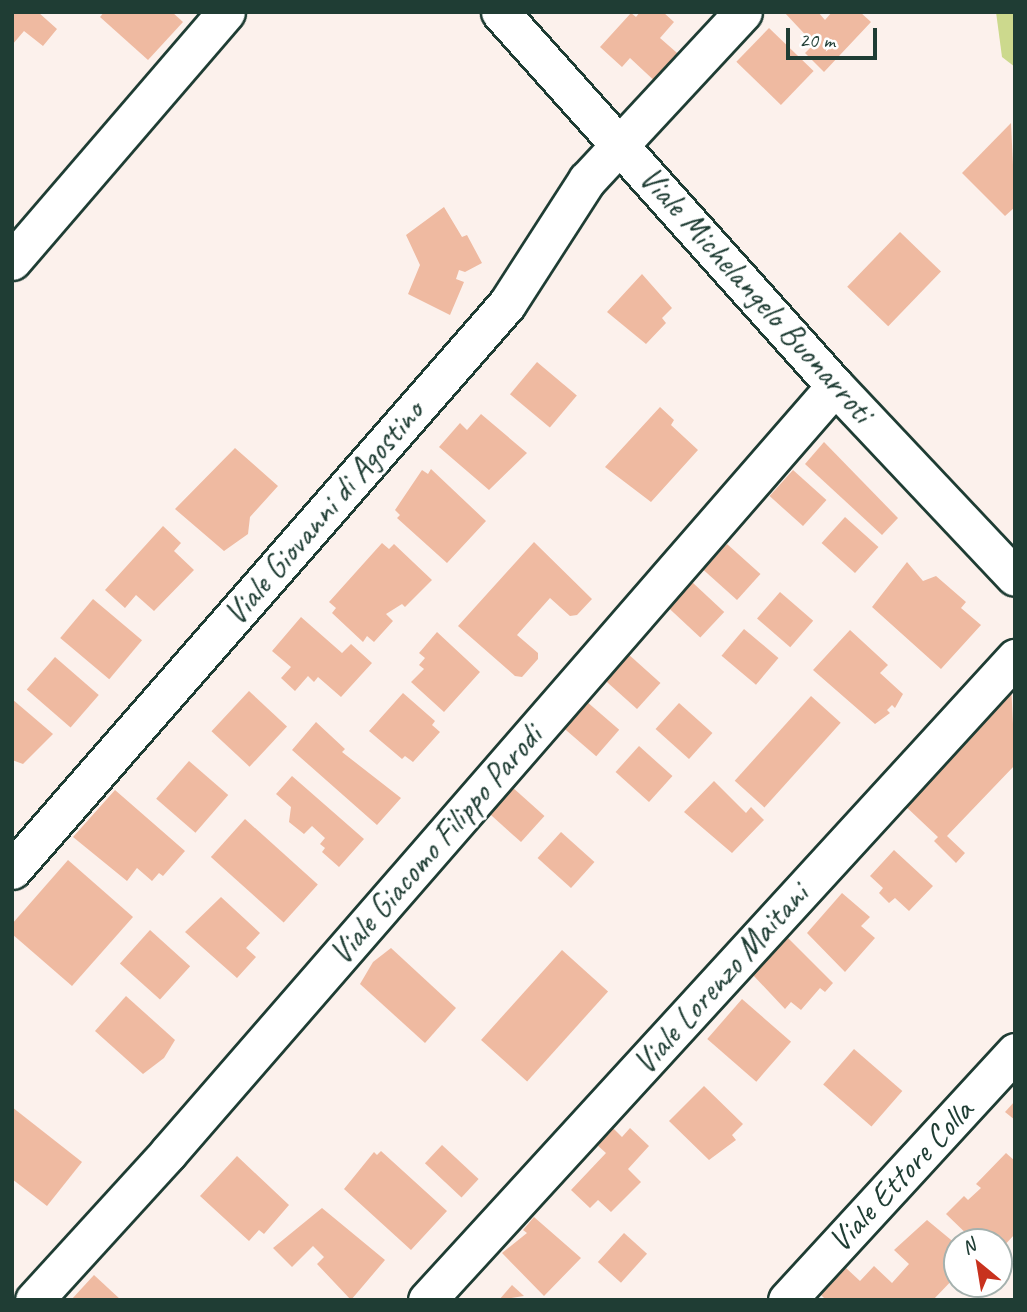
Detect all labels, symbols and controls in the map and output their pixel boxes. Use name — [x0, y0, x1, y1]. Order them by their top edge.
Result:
scale bar — [789, 14, 880, 58]
text: 20 m — [799, 27, 835, 53]
street label: Viale Michelangelo Buonarroti — [631, 159, 881, 431]
street label: Viale Giovanni di Agostino — [216, 393, 432, 633]
street label: Viale Giacomo Filippo Parodi — [320, 716, 552, 974]
street label: Viale Lorenzo Maitani — [625, 876, 817, 1082]
street label: Viale Ettore Colla — [821, 1092, 981, 1260]
north arrow — [943, 1228, 1013, 1298]
text: N — [957, 1233, 980, 1260]

